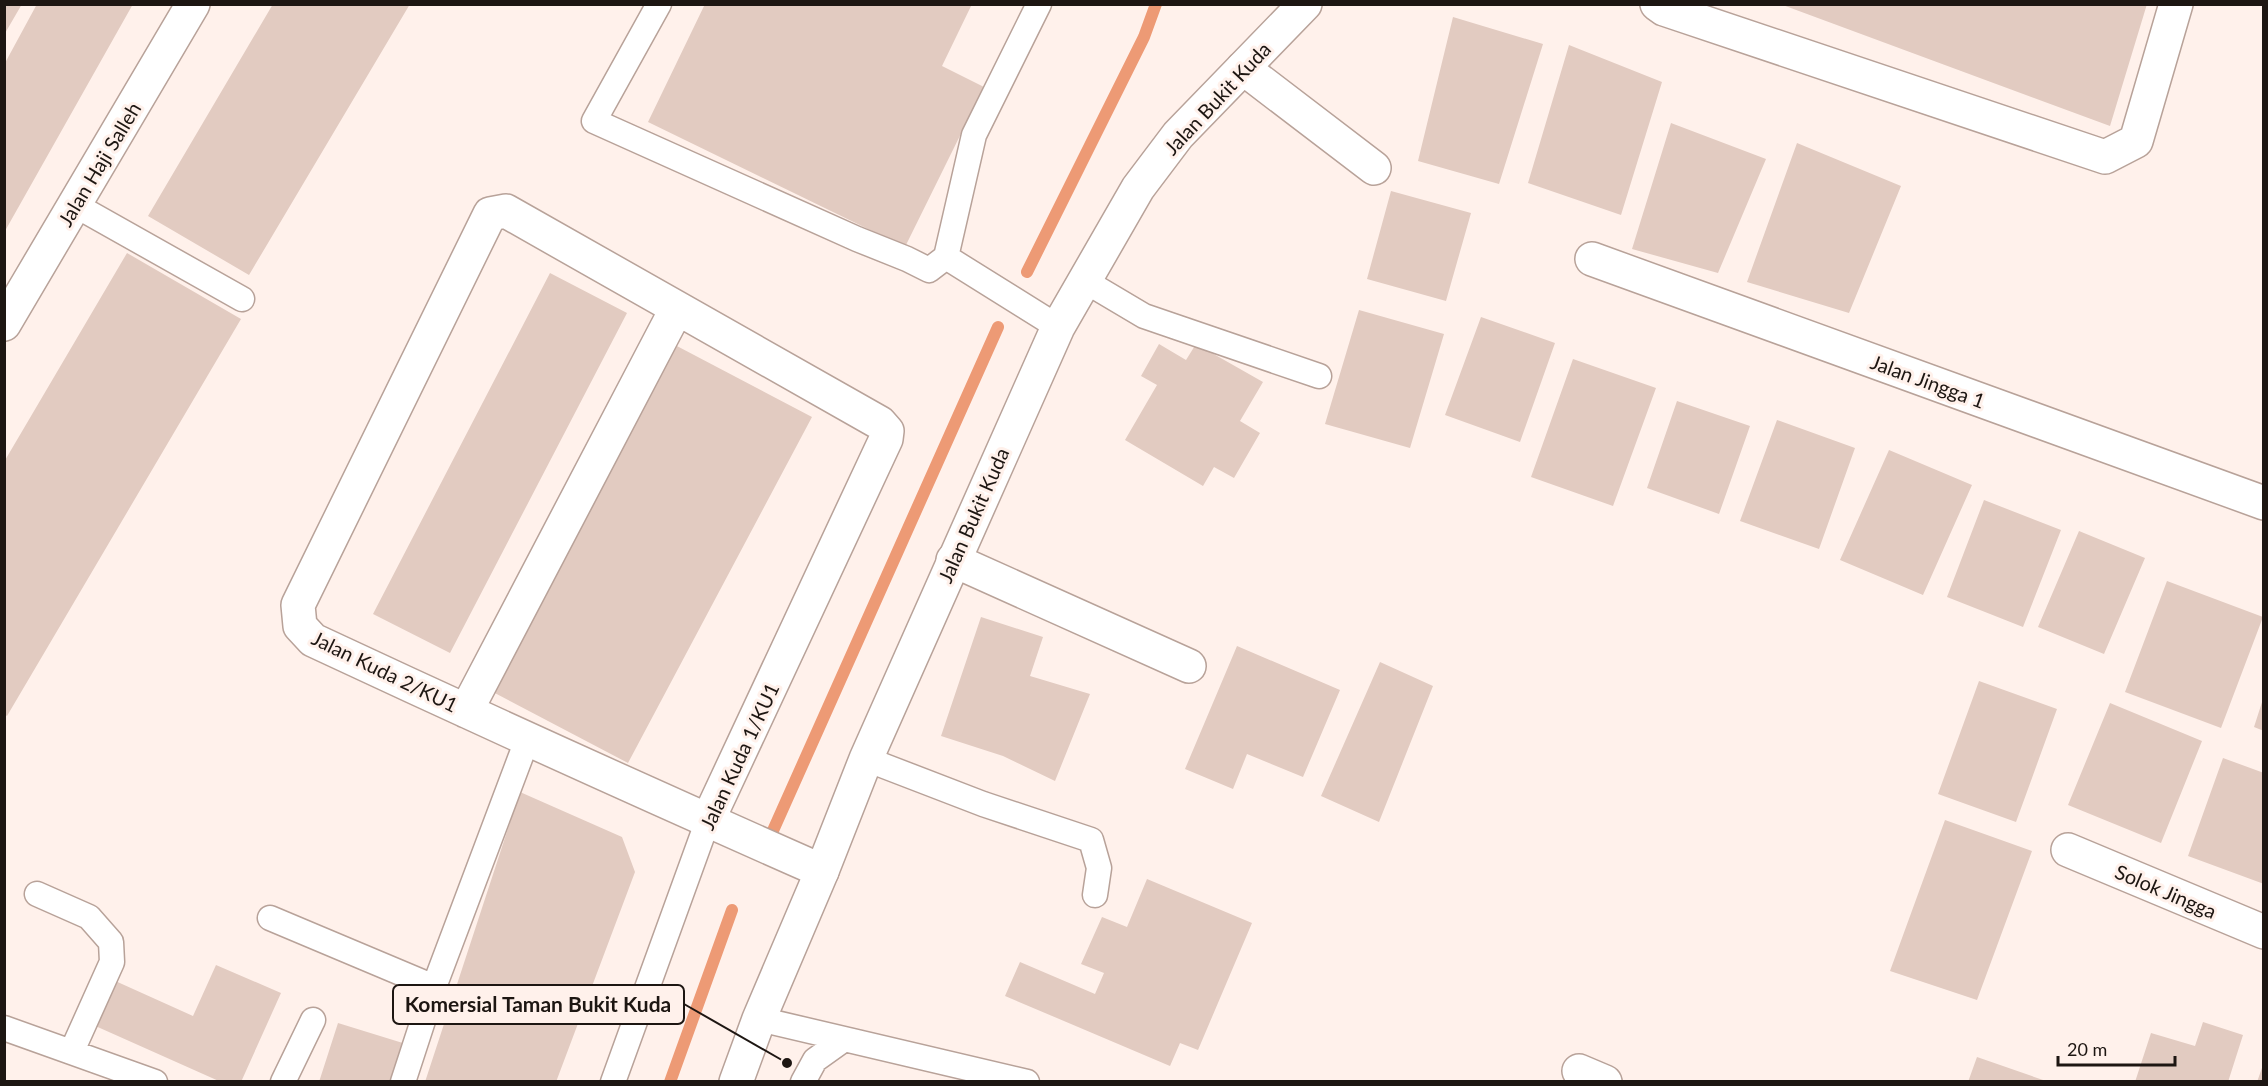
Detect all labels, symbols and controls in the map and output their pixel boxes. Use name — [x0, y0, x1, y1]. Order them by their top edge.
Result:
street label: Jalan Bukit Kuda — [1159, 37, 1275, 159]
street label: Jalan Haji Salleh — [53, 98, 145, 230]
street label: Jalan Jingga 1 — [1868, 349, 1988, 413]
street label: Jalan Bukit Kuda — [933, 444, 1013, 586]
street label: Jalan Kuda 2/KU1 — [308, 625, 462, 717]
street label: Jalan Kuda 1/KU1 — [694, 679, 784, 833]
street label: Solok Jingga — [2112, 859, 2220, 923]
callout: Komersial Taman Bukit Kuda — [393, 985, 684, 1024]
text: Komersial Taman Bukit Kuda — [405, 991, 671, 1016]
scale bar — [2058, 1029, 2175, 1067]
text: 20 m — [2067, 1038, 2107, 1060]

